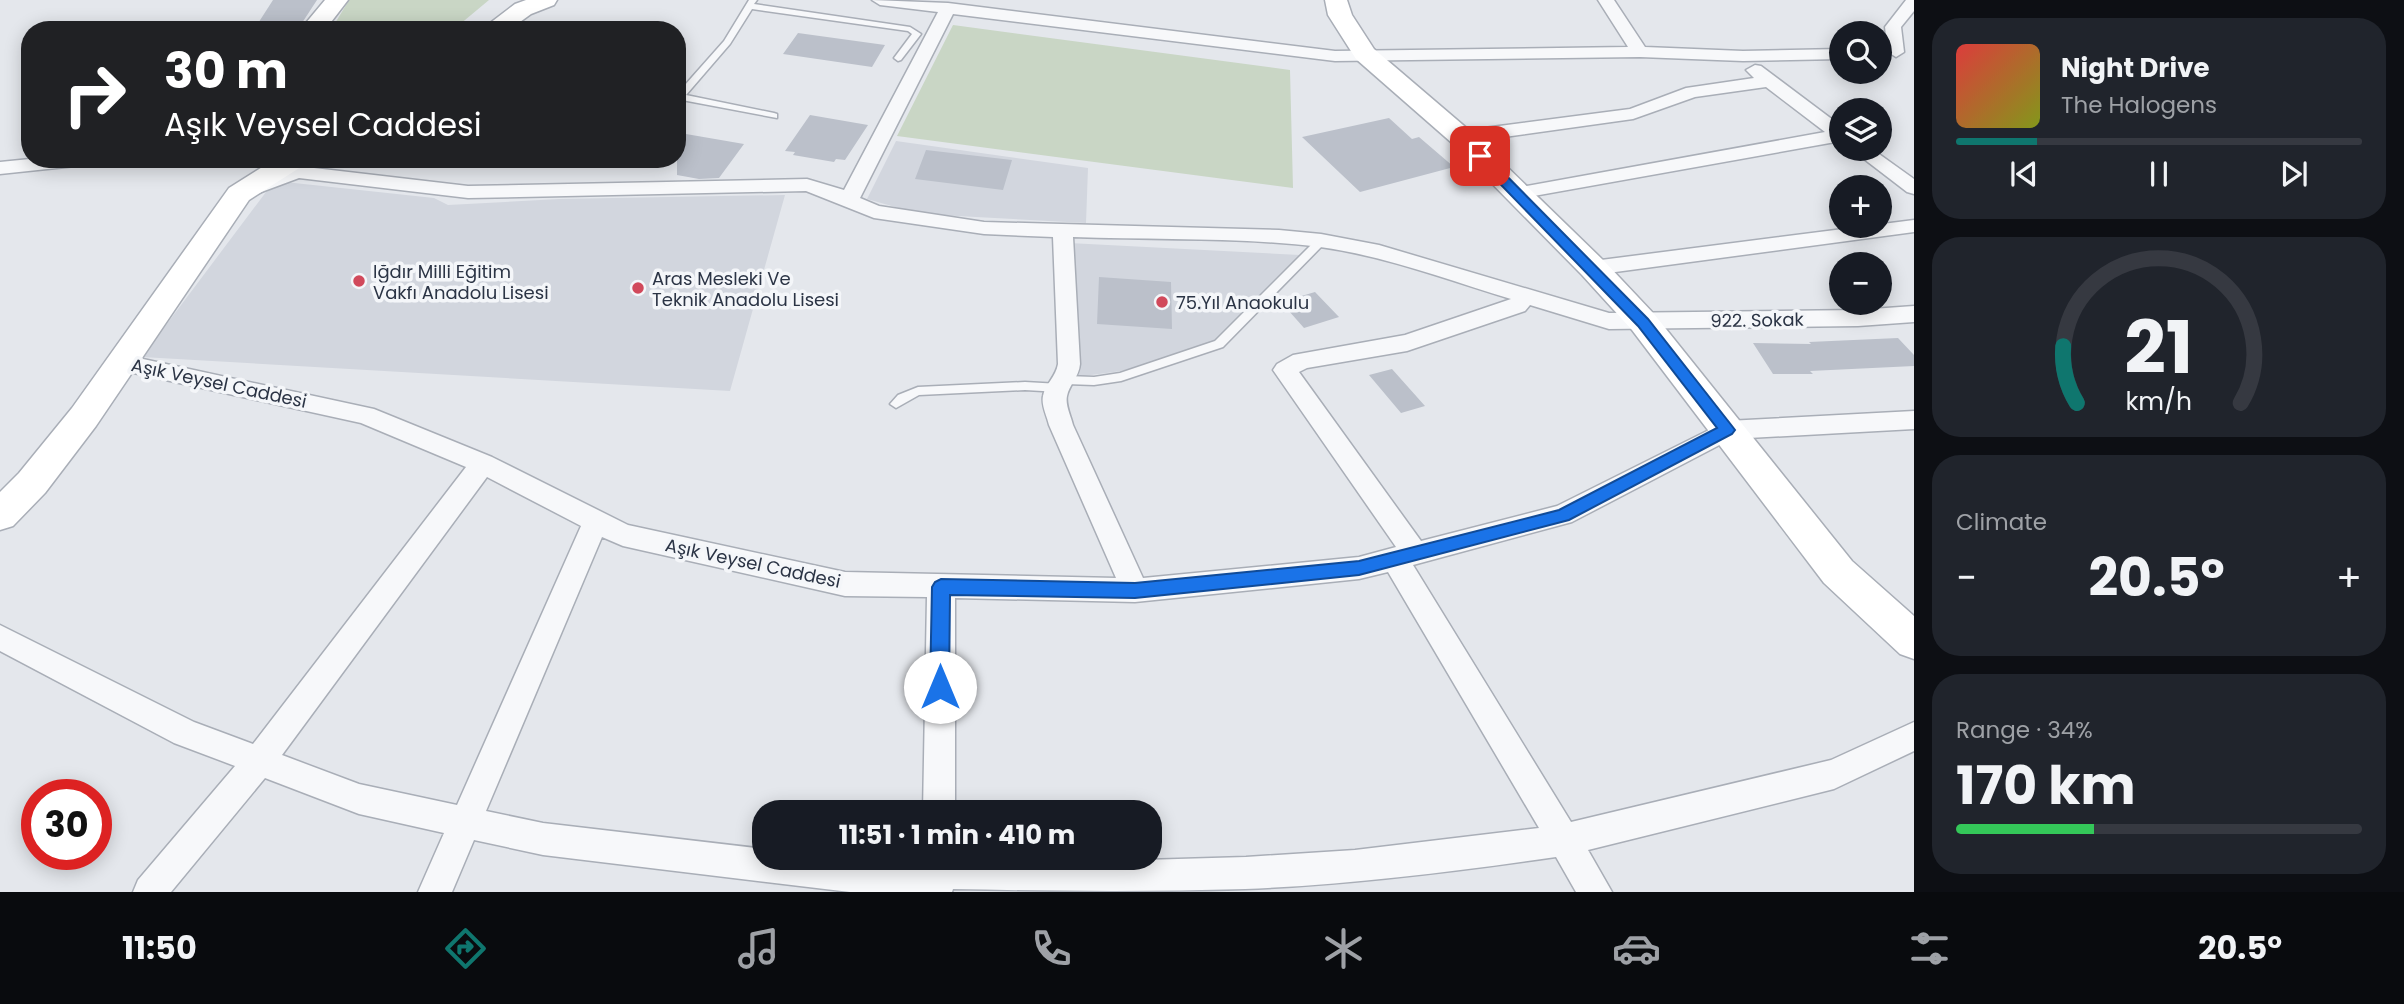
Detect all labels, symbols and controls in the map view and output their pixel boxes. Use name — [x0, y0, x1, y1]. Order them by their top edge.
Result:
map controls — [1829, 21, 1892, 315]
button: search — [1829, 21, 1892, 84]
text: 30 m — [164, 37, 288, 105]
icon: right — [49, 49, 140, 140]
text: Night Drive — [2061, 50, 2209, 86]
text: The Halogens — [2061, 89, 2217, 121]
button: layers — [1829, 98, 1892, 161]
text: Aşık Veysel Caddesi — [164, 102, 482, 147]
pin — [1450, 126, 1510, 186]
icon: arrive — [1461, 137, 1499, 175]
icon: previous — [2005, 155, 2043, 193]
icon: pause — [2140, 155, 2178, 193]
icon: next — [2275, 155, 2313, 193]
button: + — [1829, 175, 1892, 238]
button: − — [1829, 252, 1892, 315]
place label: Iğdır Milli Eğitim Vakfı Anadolu Lisesi — [373, 259, 549, 305]
place label: Aras Mesleki Ve Teknik Anadolu Lisesi — [652, 266, 839, 312]
marker: Iğdır Milli Eğitim Vakfı Anadolu Lisesi — [351, 273, 367, 289]
marker: Aras Mesleki Ve Teknik Anadolu Lisesi — [630, 280, 646, 296]
place label: 75.Yıl Anaokulu — [1176, 290, 1309, 315]
marker: 75.Yıl Anaokulu — [1154, 294, 1170, 310]
text: 21 — [2125, 297, 2193, 398]
street label: 922. Sokak — [1710, 307, 1805, 333]
street label: Aşık Veysel Caddesi — [129, 352, 309, 414]
text: km/h — [2126, 384, 2192, 419]
text: Climate — [1956, 506, 2047, 538]
street label: Aşık Veysel Caddesi — [663, 532, 843, 594]
text: 20.5° — [2088, 541, 2225, 614]
text: − — [1956, 551, 1977, 604]
text: + — [2336, 551, 2362, 604]
position arrow — [903, 650, 977, 724]
text: Range · 34% — [1956, 714, 2093, 746]
text: 170 km — [1956, 749, 2136, 822]
speed limit sign: 30 — [21, 779, 112, 870]
text: 11:51 · 1 min · 410 m — [839, 817, 1075, 853]
icon: directions — [441, 924, 490, 973]
icon: music — [734, 924, 783, 973]
icon: phone — [1027, 924, 1076, 973]
icon: climate — [1319, 924, 1368, 973]
icon: car — [1612, 924, 1661, 973]
icon: filters — [1905, 924, 1954, 973]
text: 11:50 — [122, 925, 197, 970]
text: 20.5° — [2198, 925, 2282, 970]

